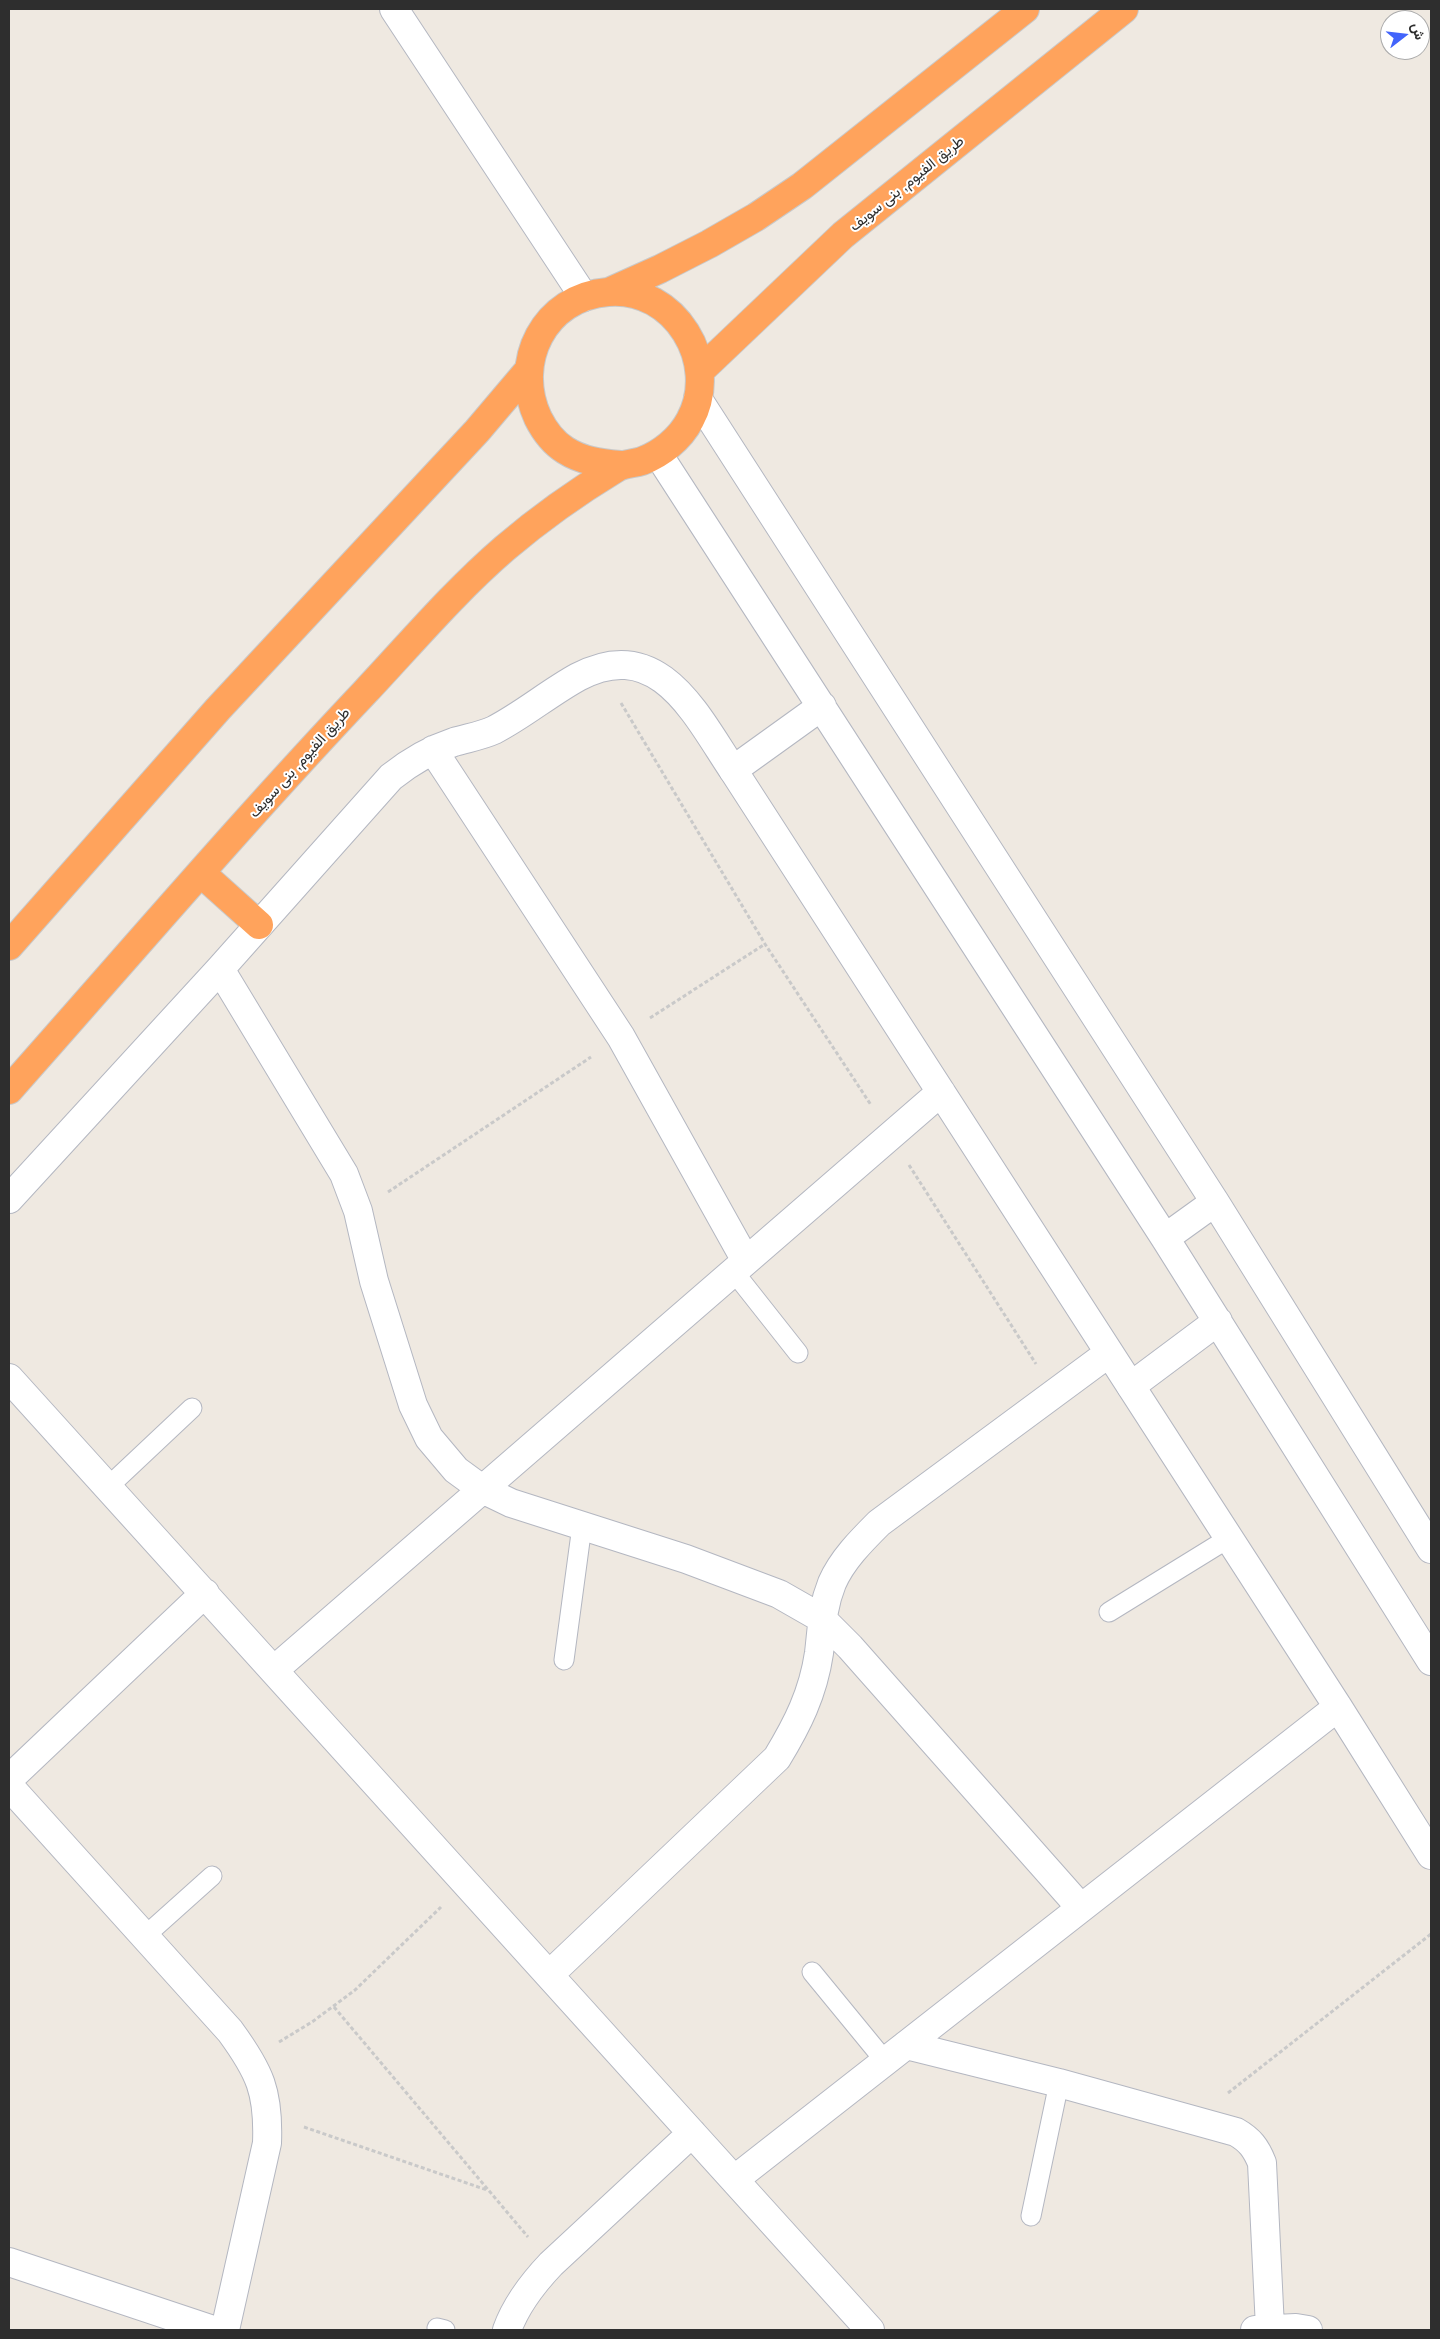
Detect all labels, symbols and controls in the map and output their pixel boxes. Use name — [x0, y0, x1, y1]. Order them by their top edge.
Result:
north arrow — [1380, 10, 1430, 60]
text: ش — [1408, 21, 1428, 41]
street label: طريق الفيوم, بنى سويف — [846, 132, 968, 236]
street label: طريق الفيوم, بنى سويف — [246, 704, 354, 822]

